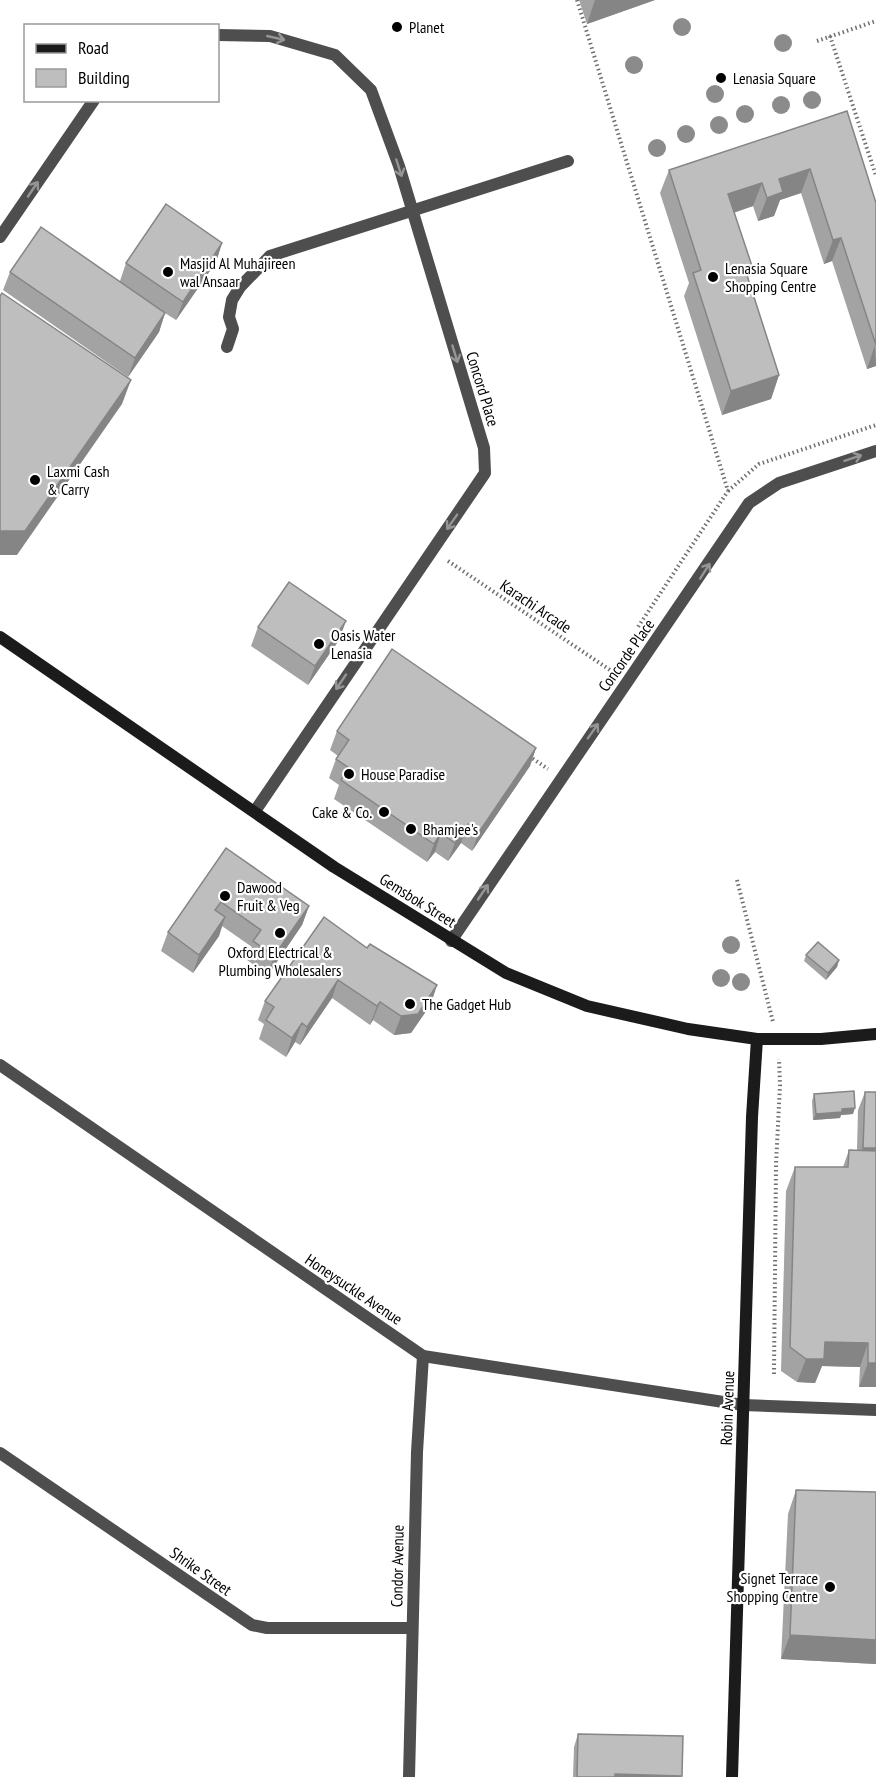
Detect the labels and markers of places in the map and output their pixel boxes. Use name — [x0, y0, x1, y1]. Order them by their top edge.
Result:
place label: Planet — [409, 17, 445, 37]
marker: Planet — [390, 20, 404, 34]
place label: Lenasia Square — [733, 68, 816, 88]
marker: Lenasia Square — [714, 71, 728, 85]
place label: Masjid Al Muhajireen wal Ansaar — [180, 253, 295, 291]
place label: Lenasia Square Shopping Centre — [725, 258, 816, 296]
marker: Masjid Al Muhajireen wal Ansaar — [161, 265, 175, 279]
marker: Lenasia Square Shopping Centre — [706, 270, 720, 284]
place label: Laxmi Cash & Carry — [47, 461, 110, 499]
marker: Laxmi Cash & Carry — [28, 473, 42, 487]
place label: Oasis Water Lenasia — [331, 625, 396, 663]
marker: Oasis Water Lenasia — [312, 637, 326, 651]
place label: House Paradise — [361, 764, 445, 784]
marker: House Paradise — [342, 767, 356, 781]
place label: Cake & Co. — [312, 802, 372, 822]
marker: Cake & Co. — [377, 805, 391, 819]
place label: Bhamjee's — [423, 819, 478, 839]
marker: Bhamjee's — [404, 822, 418, 836]
place label: Dawood Fruit & Veg — [237, 877, 300, 915]
marker: Dawood Fruit & Veg — [218, 889, 232, 903]
marker: Oxford Electrical & Plumbing Wholesalers — [273, 926, 287, 940]
place label: Oxford Electrical & Plumbing Wholesalers — [219, 942, 341, 980]
place label: The Gadget Hub — [422, 994, 511, 1014]
marker: The Gadget Hub — [403, 997, 417, 1011]
place label: Signet Terrace Shopping Centre — [727, 1568, 818, 1606]
marker: Signet Terrace Shopping Centre — [823, 1580, 837, 1594]

